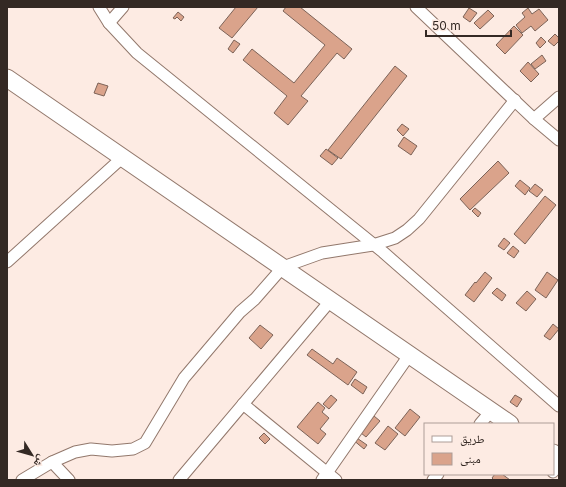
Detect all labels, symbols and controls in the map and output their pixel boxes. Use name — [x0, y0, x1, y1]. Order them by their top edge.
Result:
scale bar — [426, 12, 511, 38]
text: 50 m — [432, 18, 461, 33]
legend — [424, 423, 554, 475]
text: طريق — [460, 431, 485, 446]
north arrow — [12, 435, 52, 475]
text: مبنى — [460, 451, 481, 466]
text: ش — [30, 452, 49, 470]

